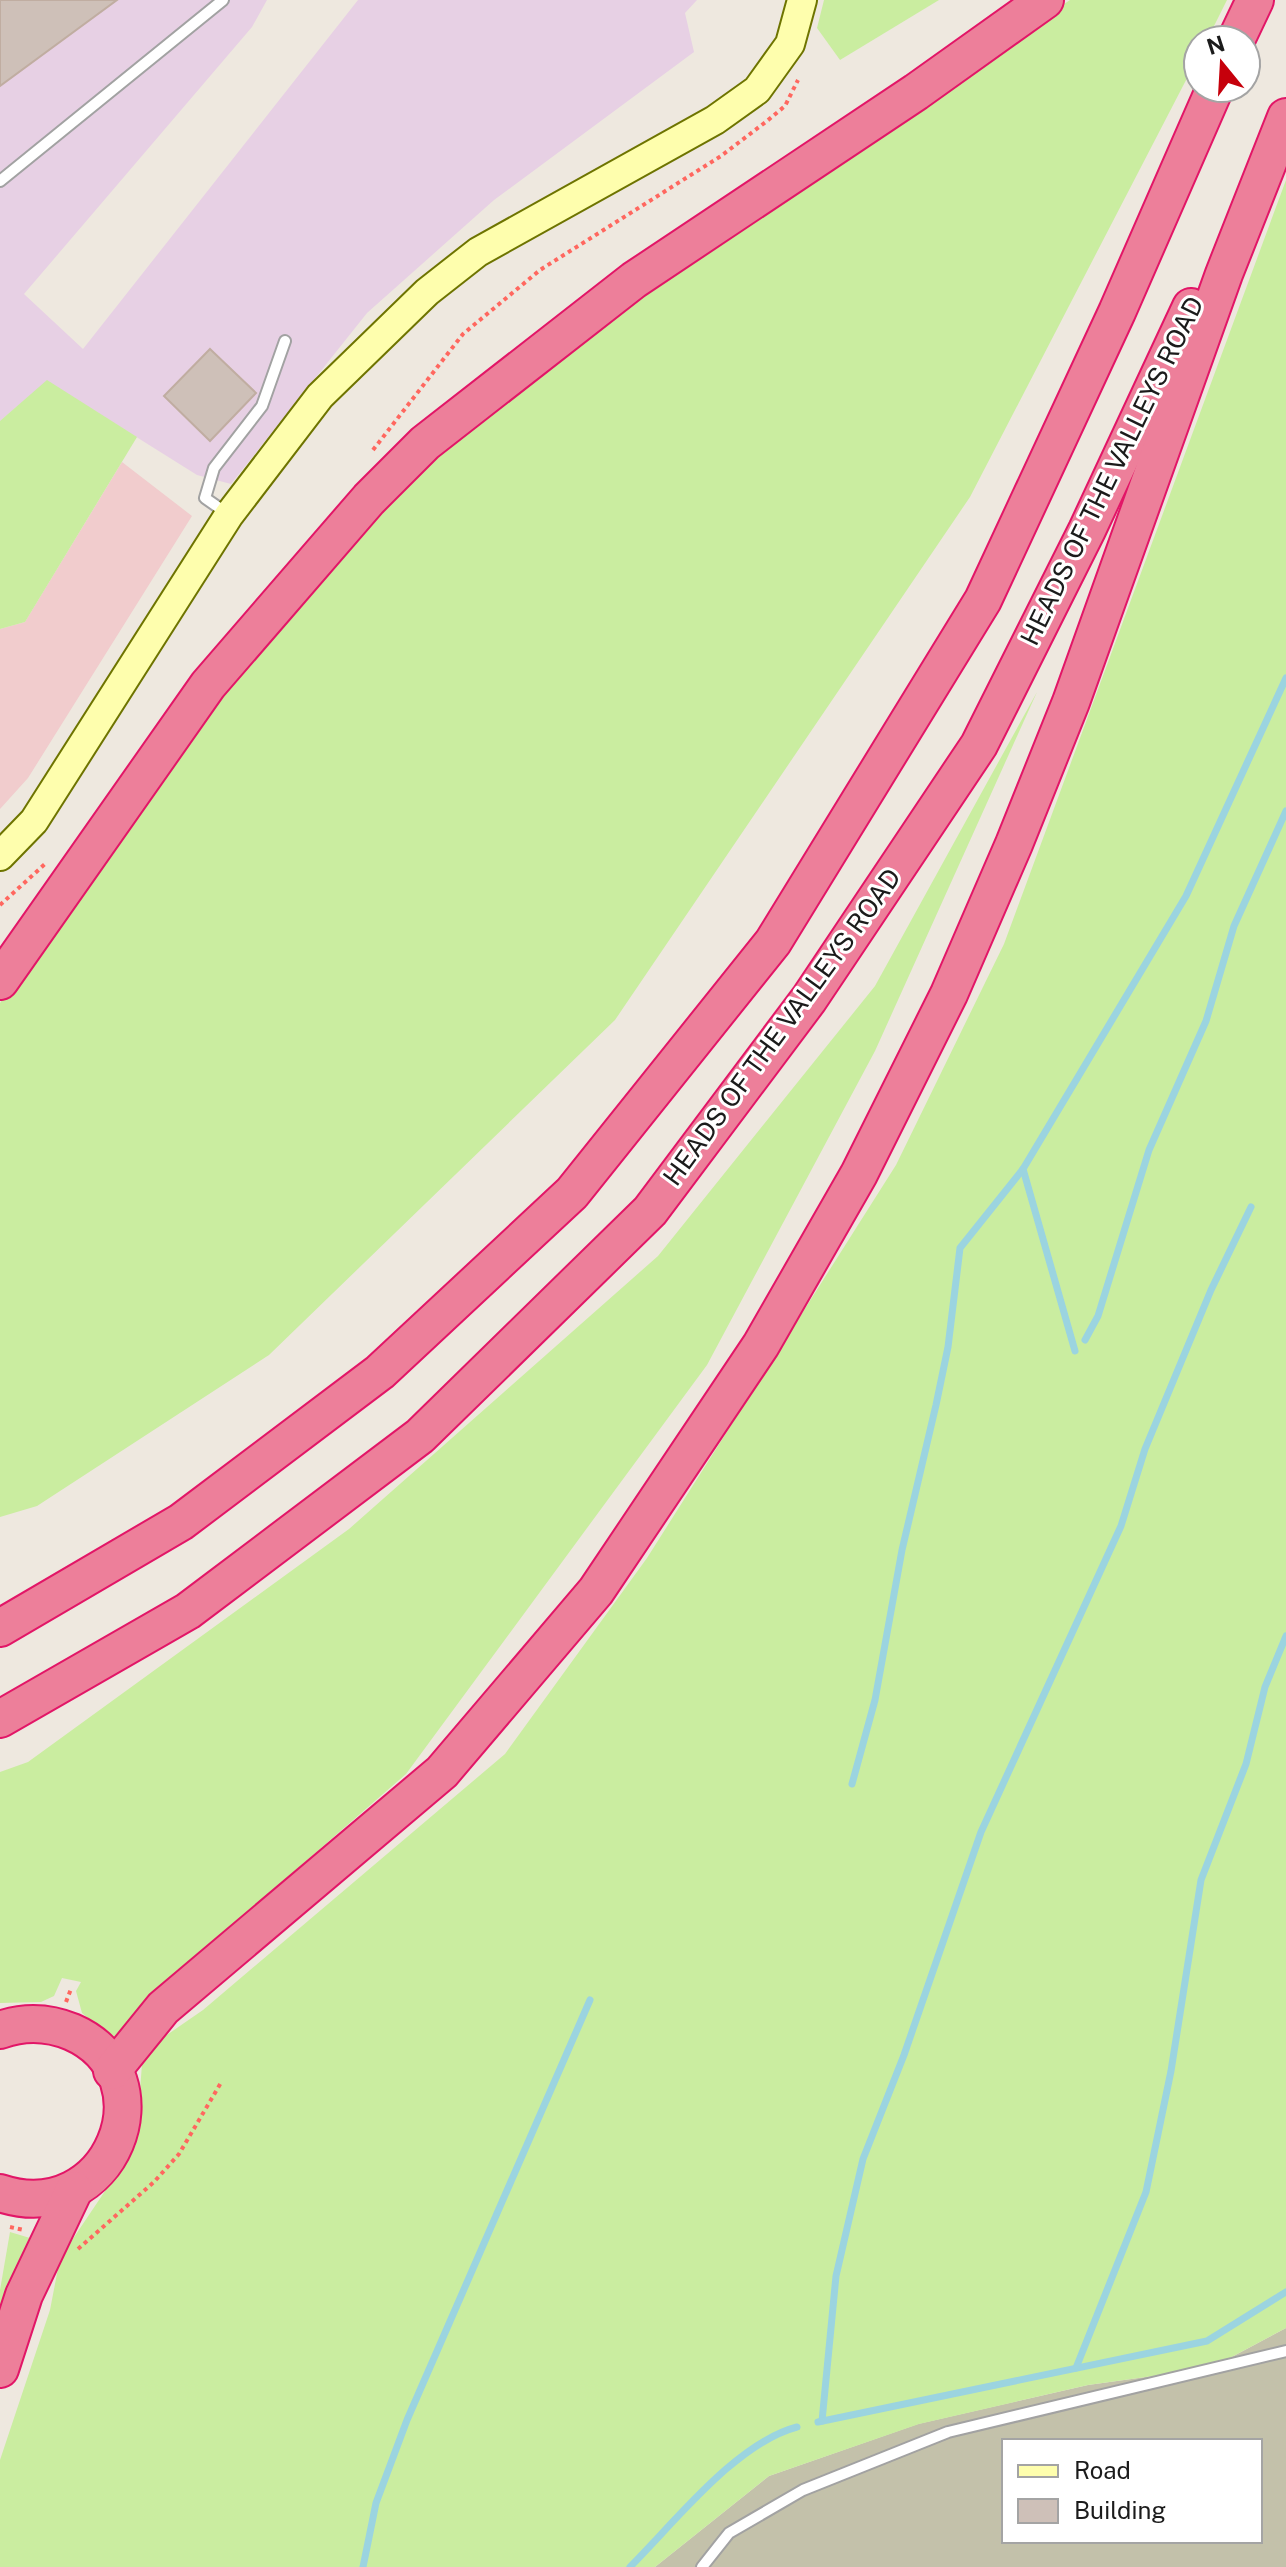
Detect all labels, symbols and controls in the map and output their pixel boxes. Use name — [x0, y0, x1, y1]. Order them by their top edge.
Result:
north arrow — [1182, 24, 1262, 104]
text: N — [1204, 30, 1228, 60]
street label: HEADS OF THE VALLEYS ROAD — [1013, 291, 1210, 650]
street label: HEADS OF THE VALLEYS ROAD — [656, 862, 907, 1191]
legend — [1002, 2439, 1262, 2543]
text: Road — [1074, 2456, 1131, 2484]
text: Building — [1074, 2496, 1166, 2524]

